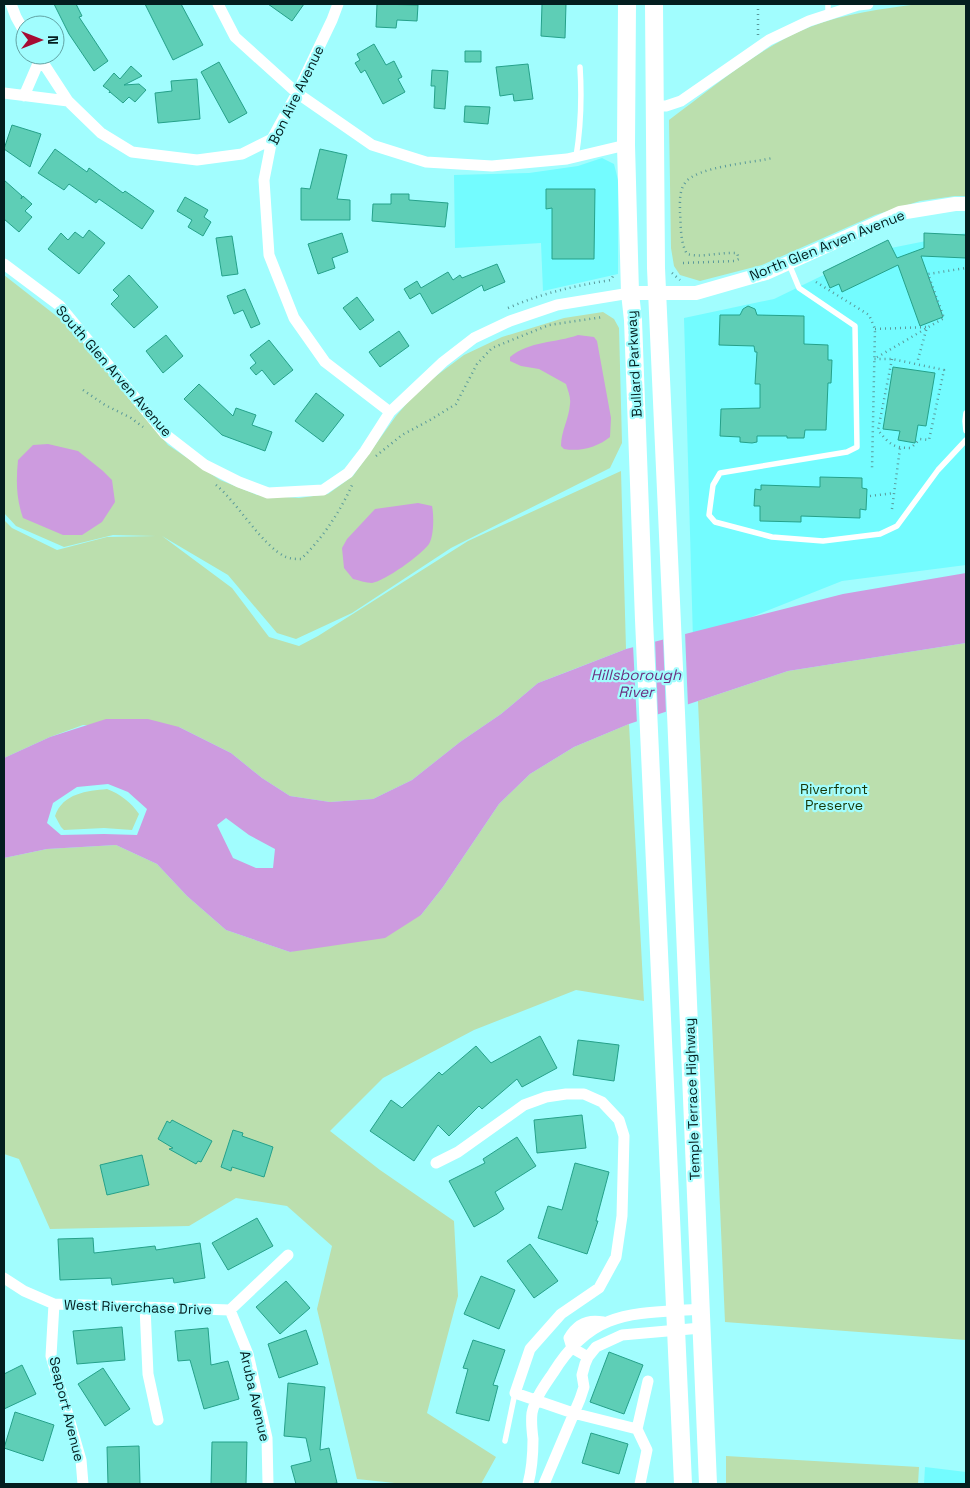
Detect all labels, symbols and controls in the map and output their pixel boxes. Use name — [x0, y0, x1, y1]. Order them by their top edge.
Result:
north arrow — [15, 15, 65, 65]
text: N — [44, 35, 62, 45]
street label: Bon Aire Avenue — [264, 42, 328, 148]
street label: North Glen Arven Avenue — [747, 206, 907, 284]
street label: South Glen Arven Avenue — [52, 302, 176, 440]
street label: Bullard Parkway — [622, 310, 646, 418]
water label: Hillsborough River — [591, 665, 682, 701]
park label: Riverfront Preserve — [800, 780, 868, 814]
street label: Temple Terrace Highway — [680, 1018, 704, 1180]
street label: West Riverchase Drive — [64, 1295, 212, 1319]
street label: Aruba Avenue — [236, 1349, 274, 1443]
street label: Seaport Avenue — [45, 1355, 89, 1463]

